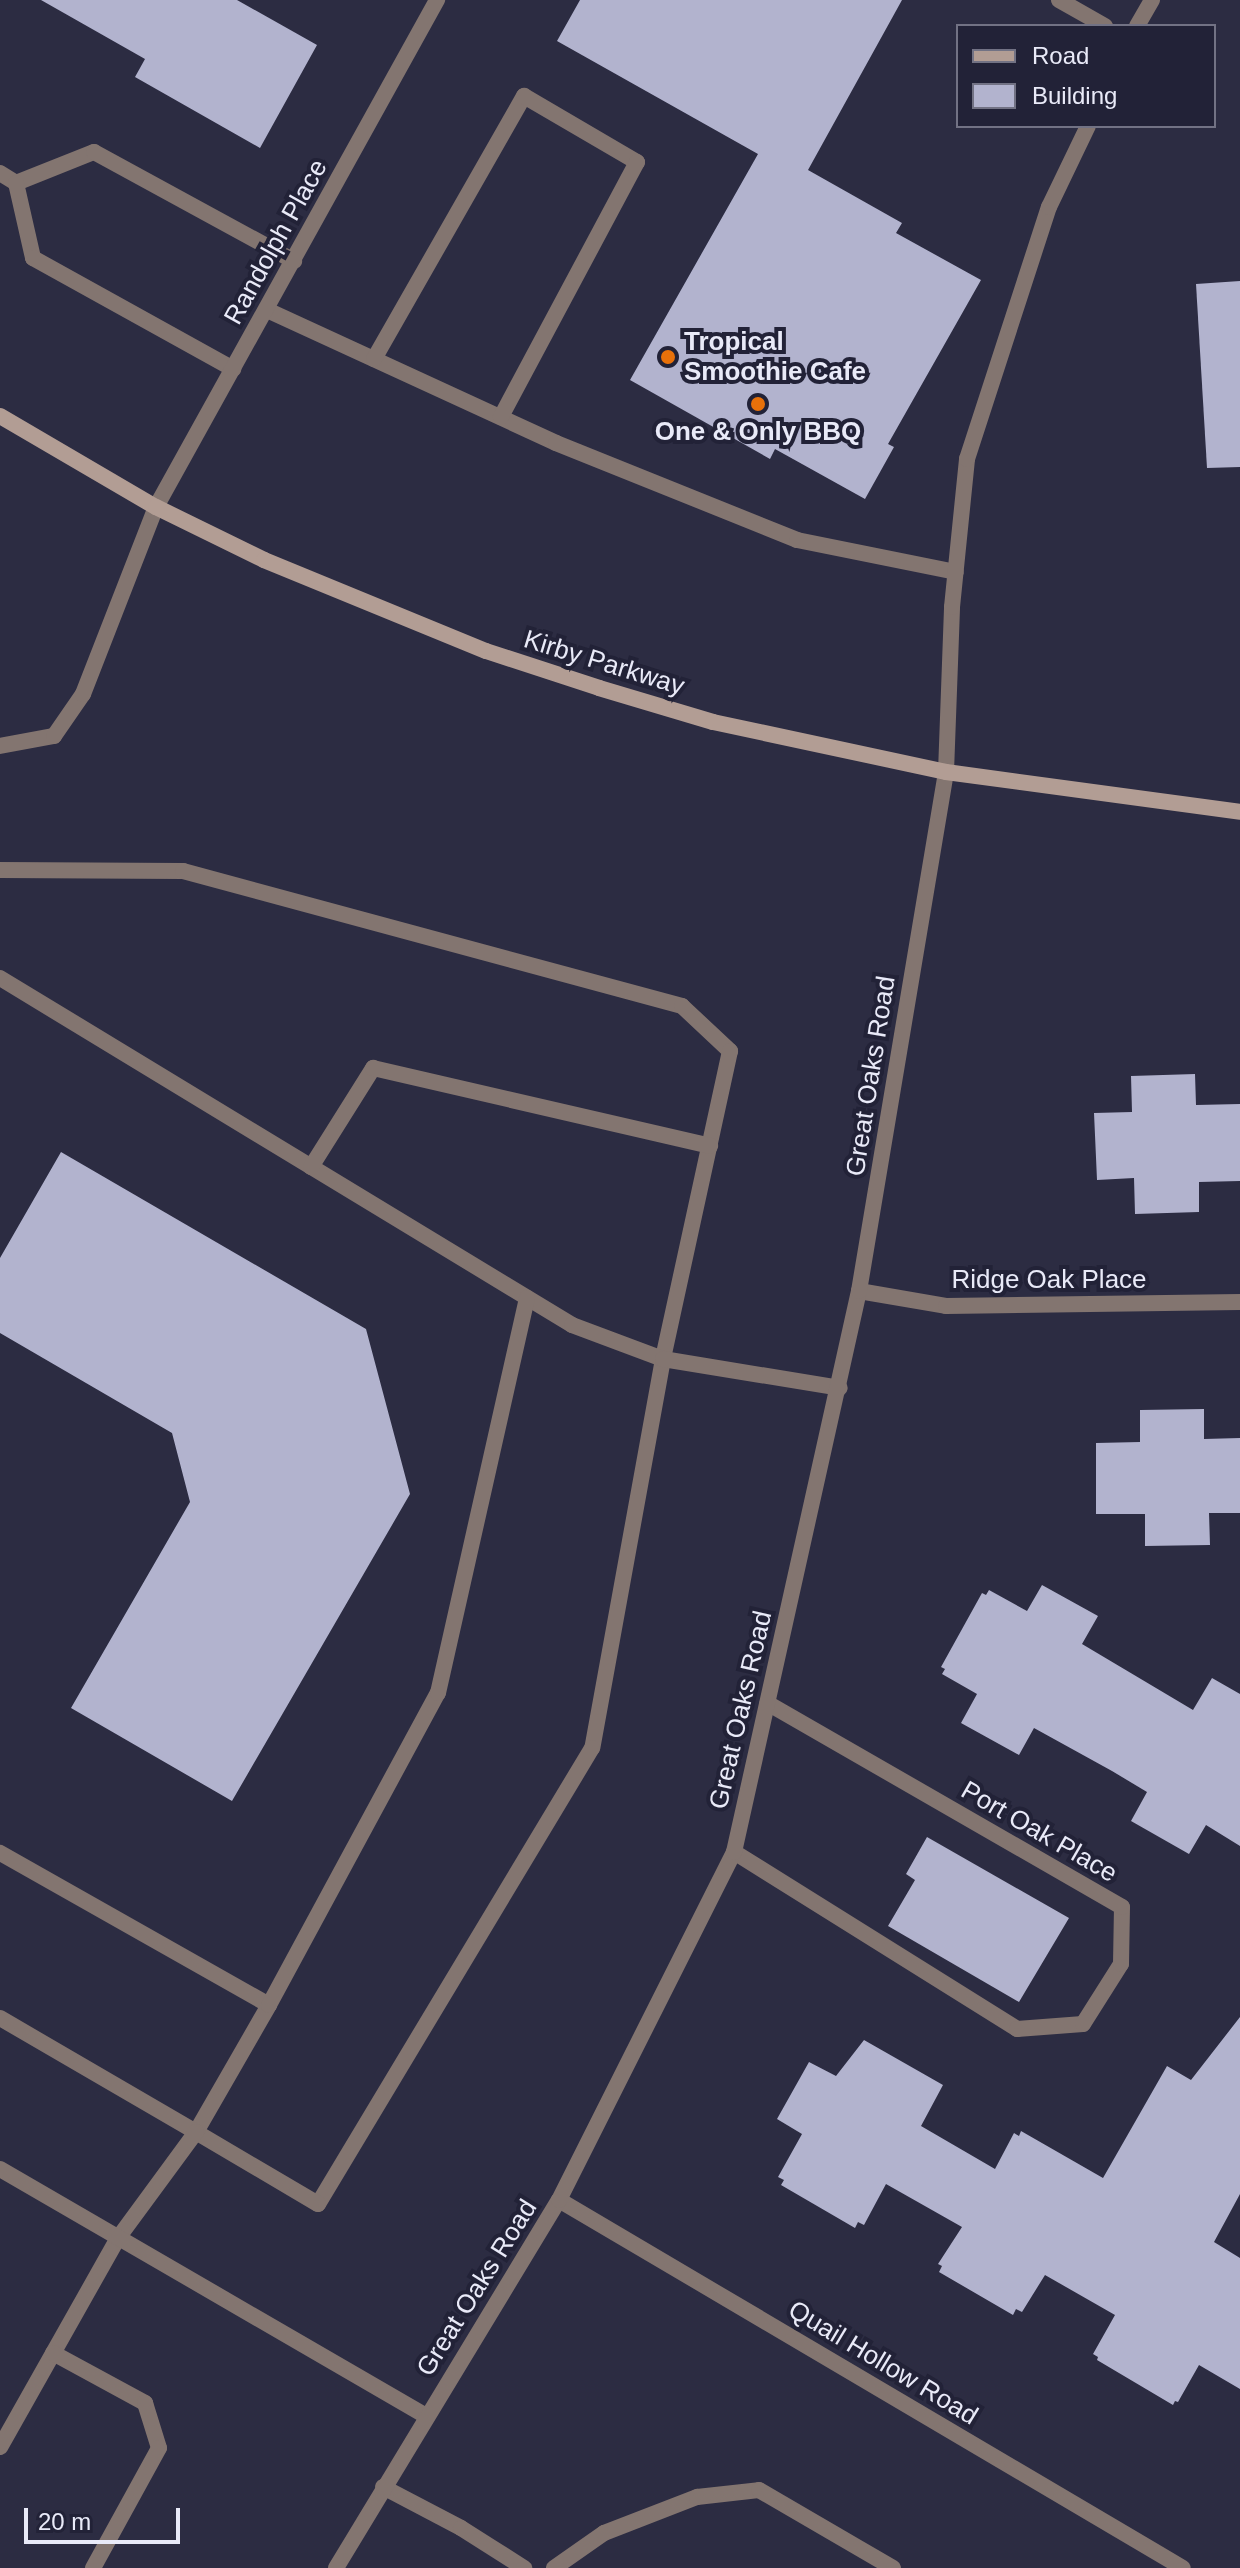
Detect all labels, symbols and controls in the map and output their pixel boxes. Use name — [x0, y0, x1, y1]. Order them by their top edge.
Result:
legend — [956, 24, 1216, 128]
text: Road — [1032, 42, 1089, 69]
text: Building — [1032, 82, 1117, 109]
street label: Randolph Place — [218, 154, 334, 330]
place label: Tropical Smoothie Cafe — [684, 326, 866, 388]
marker: Tropical Smoothie Cafe — [659, 348, 677, 366]
marker: One & Only BBQ — [749, 395, 767, 413]
place label: One & Only BBQ — [655, 416, 861, 448]
street label: Kirby Parkway — [520, 624, 688, 702]
street label: Great Oaks Road — [840, 974, 902, 1178]
street label: Ridge Oak Place — [951, 1264, 1147, 1296]
street label: Great Oaks Road — [703, 1608, 779, 1812]
street label: Port Oak Place — [955, 1775, 1123, 1889]
street label: Great Oaks Road — [410, 2194, 544, 2382]
street label: Quail Hollow Road — [783, 2294, 983, 2432]
scale bar — [28, 2492, 184, 2542]
text: 20 m — [38, 2508, 91, 2535]

